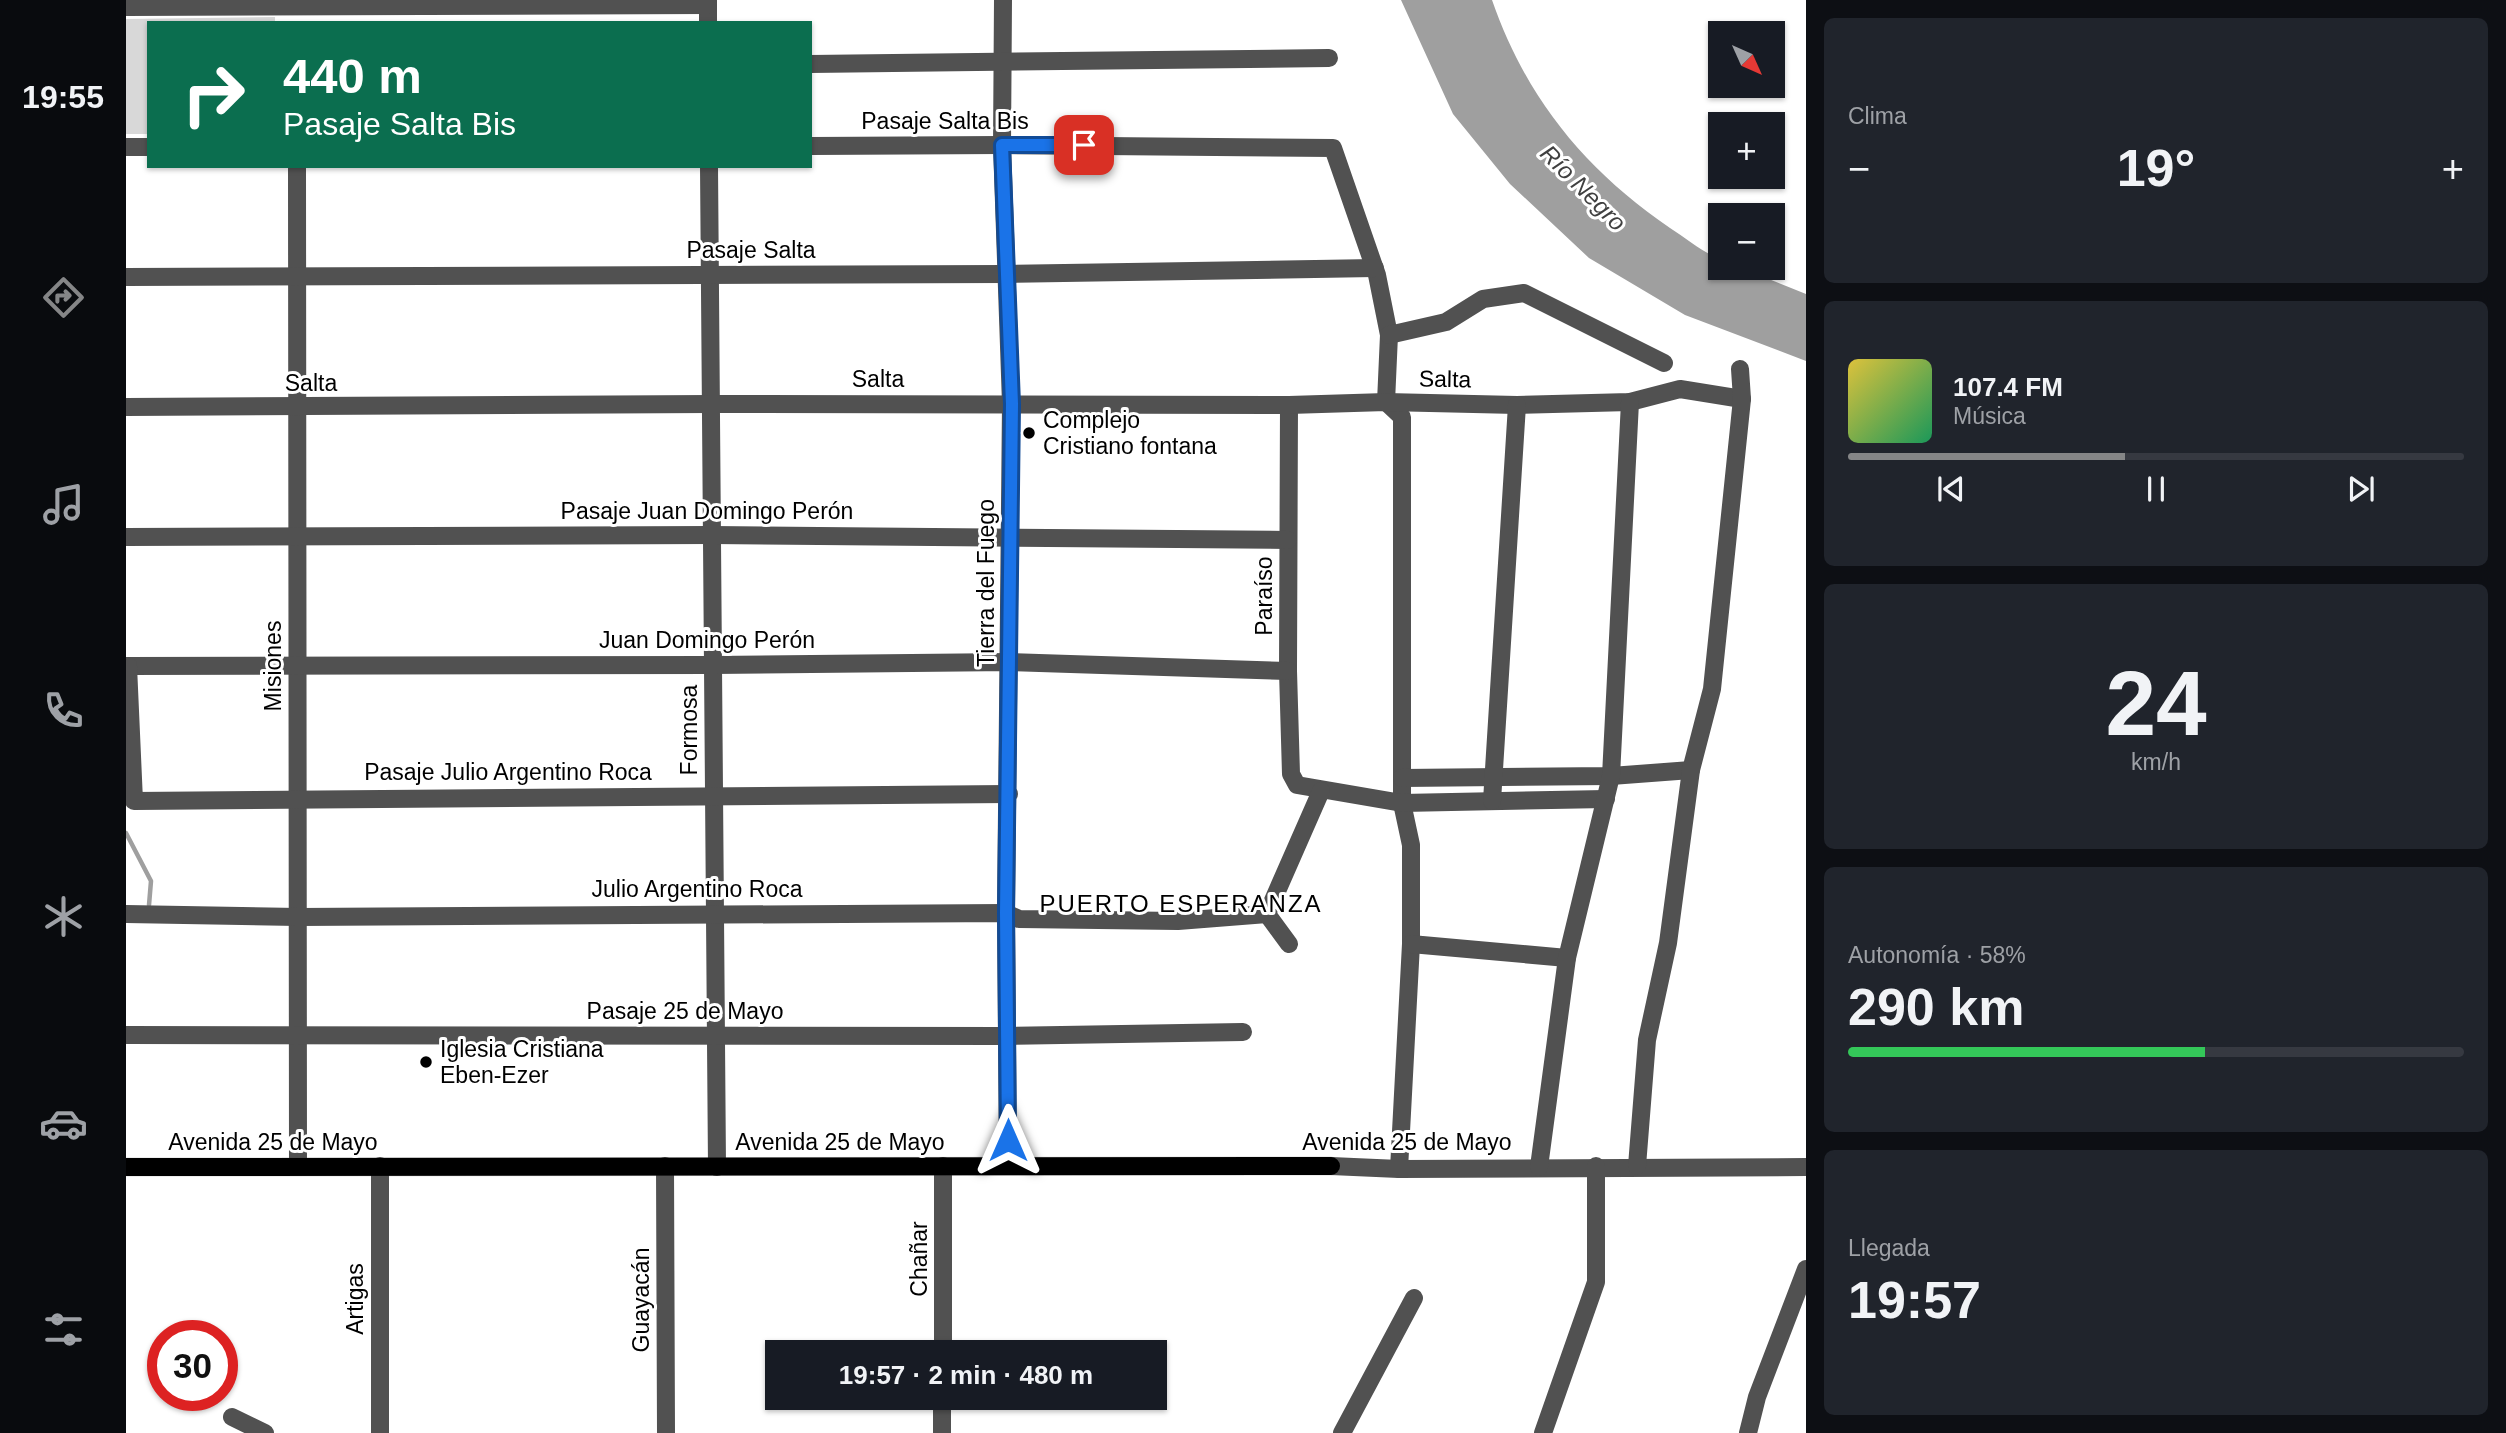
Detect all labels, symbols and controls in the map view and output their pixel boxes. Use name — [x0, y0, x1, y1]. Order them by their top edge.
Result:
north arrow — [1708, 21, 1785, 98]
map controls — [1708, 21, 1785, 280]
icon: right — [168, 49, 259, 140]
text: 440 m — [283, 49, 422, 103]
text: 19:55 — [22, 79, 104, 115]
text: Clima — [1848, 103, 1907, 129]
text: Pasaje Salta Bis — [283, 106, 516, 142]
street label: Pasaje Salta Bis — [861, 108, 1029, 134]
button: + — [1708, 112, 1785, 189]
pin — [1054, 115, 1114, 175]
icon: arrive — [1065, 126, 1103, 164]
water label: Río Negro — [1535, 139, 1632, 236]
text: 19° — [2117, 139, 2195, 197]
text: − — [1848, 148, 1870, 190]
text: + — [2442, 148, 2464, 190]
button: − — [1708, 203, 1785, 280]
street label: Pasaje Salta — [686, 237, 816, 263]
icon: directions — [39, 273, 88, 322]
street label: Salta — [852, 366, 904, 392]
street label: Salta — [1419, 366, 1472, 392]
street label: Salta — [285, 370, 337, 396]
text: 107.4 FM — [1953, 372, 2063, 402]
text: Música — [1953, 403, 2026, 429]
place label: Complejo Cristiano fontana — [1043, 407, 1217, 459]
marker: Complejo Cristiano fontana — [1021, 425, 1037, 441]
icon: previous — [1932, 470, 1970, 508]
icon: pause — [2137, 470, 2175, 508]
icon: next — [2342, 470, 2380, 508]
icon: music — [39, 480, 88, 529]
street label: Pasaje Juan Domingo Perón — [561, 498, 853, 524]
street label: Tierra del Fuego — [973, 499, 999, 667]
street label: Paraíso — [1251, 556, 1277, 636]
street label: Misiones — [260, 621, 286, 711]
street label: Juan Domingo Perón — [599, 627, 815, 653]
text: 24 — [2105, 653, 2207, 754]
street label: Formosa — [676, 684, 702, 775]
icon: phone — [39, 686, 88, 735]
text: km/h — [2131, 749, 2181, 775]
street label: Pasaje Julio Argentino Roca — [364, 759, 652, 785]
street label: Julio Argentino Roca — [592, 876, 803, 902]
district label: PUERTO ESPERANZA — [1039, 890, 1323, 917]
icon: climate — [39, 892, 88, 941]
text: Autonomía · 58% — [1848, 942, 2026, 968]
text: 290 km — [1848, 978, 2024, 1036]
street label: Pasaje 25 de Mayo — [587, 998, 783, 1024]
place label: Iglesia Cristiana Eben-Ezer — [440, 1036, 604, 1088]
marker: Iglesia Cristiana Eben-Ezer — [418, 1054, 434, 1070]
icon: car — [39, 1099, 88, 1148]
position arrow — [971, 1103, 1045, 1177]
street label: Avenida 25 de Mayo — [168, 1129, 378, 1155]
street label: Avenida 25 de Mayo — [735, 1129, 945, 1155]
street label: Avenida 25 de Mayo — [1302, 1129, 1512, 1155]
street label: Chañar — [906, 1221, 932, 1297]
text: Llegada — [1848, 1235, 1930, 1261]
street label: Guayacán — [628, 1248, 654, 1352]
street label: Artigas — [342, 1263, 368, 1335]
text: 19:57 — [1848, 1271, 1981, 1329]
icon: filters — [39, 1305, 88, 1354]
speed limit sign: 30 — [147, 1320, 238, 1411]
text: 19:57 · 2 min · 480 m — [839, 1360, 1093, 1390]

